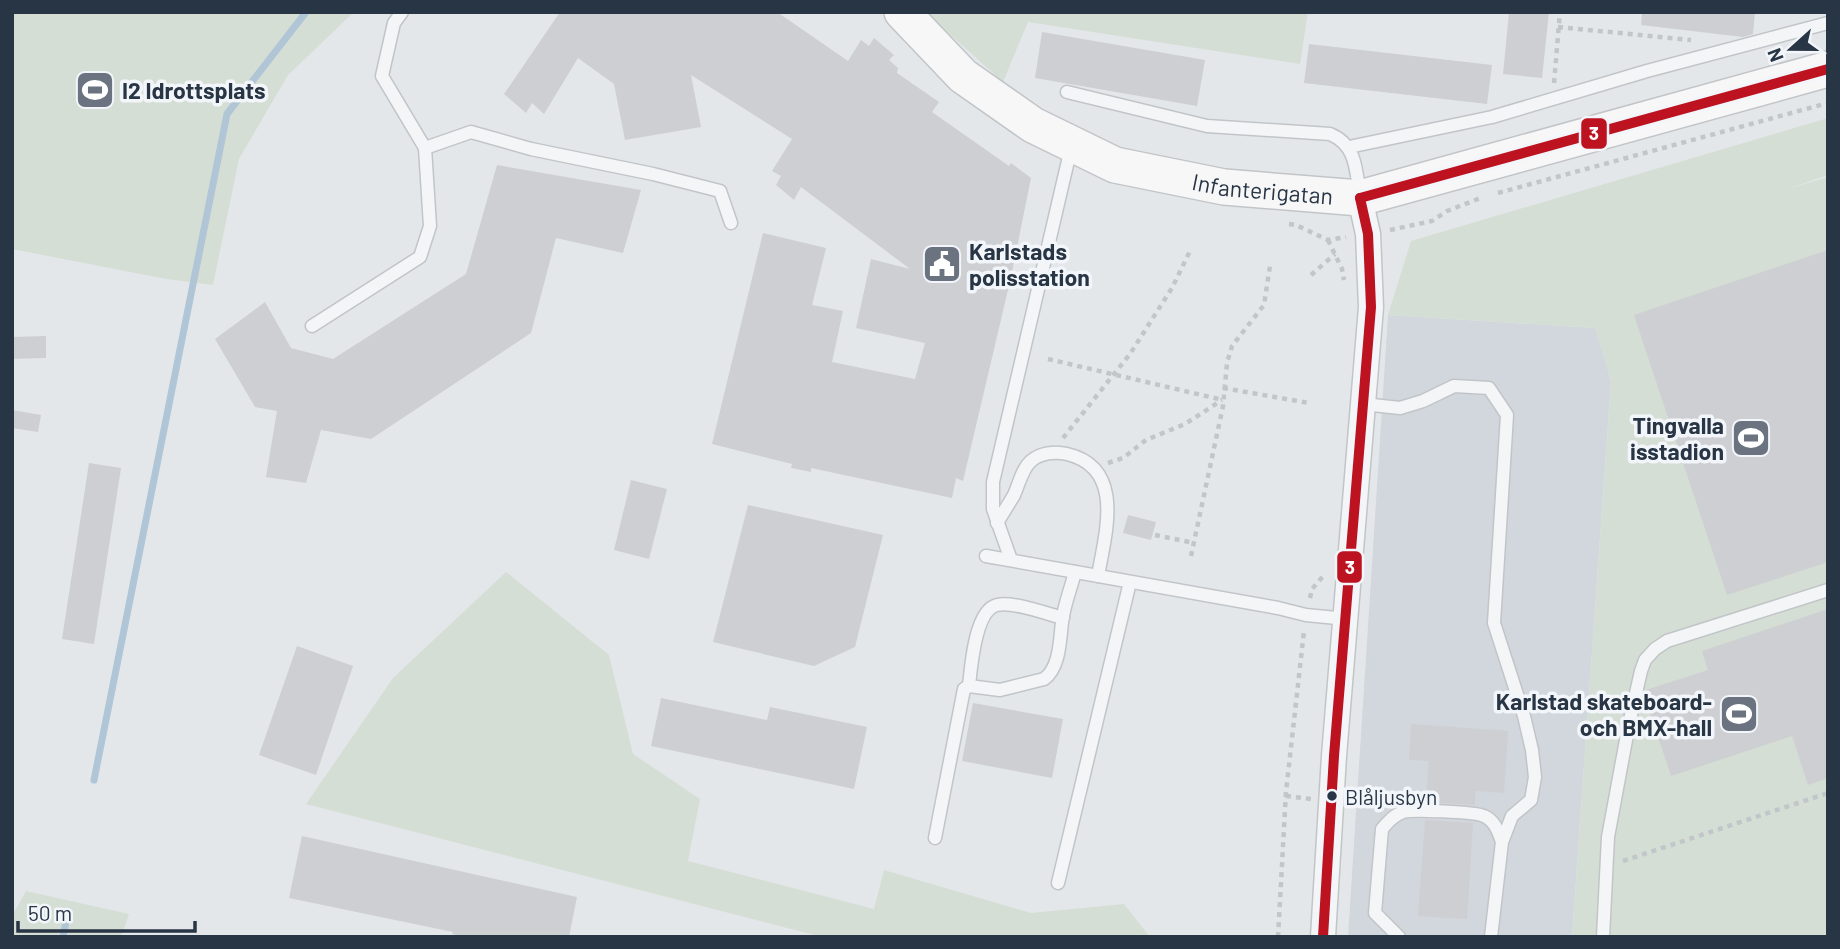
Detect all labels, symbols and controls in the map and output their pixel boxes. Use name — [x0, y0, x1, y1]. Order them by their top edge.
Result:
north arrow — [1756, 14, 1826, 84]
text: N — [1762, 45, 1788, 65]
sports icon: I2 Idrottsplats — [74, 69, 116, 111]
place label: I2 Idrottsplats — [122, 76, 265, 104]
line badge: 3 — [1580, 117, 1608, 150]
text: 3 — [1589, 121, 1599, 144]
street label: Infanterigatan — [1190, 167, 1334, 210]
place label: Karlstads polisstation — [969, 237, 1090, 291]
public building icon: Karlstads polisstation — [921, 243, 963, 285]
place label: Tingvalla isstadion — [1630, 411, 1724, 465]
sports icon: Tingvalla isstadion — [1730, 417, 1772, 459]
line badge: 3 — [1336, 550, 1363, 584]
text: 3 — [1345, 555, 1355, 578]
place label: Karlstad skateboard- och BMX-hall — [1496, 687, 1712, 741]
sports icon: Karlstad skateboard- och BMX-hall — [1718, 693, 1760, 735]
place label: Blåljusbyn — [1345, 784, 1437, 809]
marker: Blåljusbyn — [1325, 789, 1339, 803]
scale bar — [18, 890, 194, 934]
text: 50 m — [28, 900, 72, 925]

